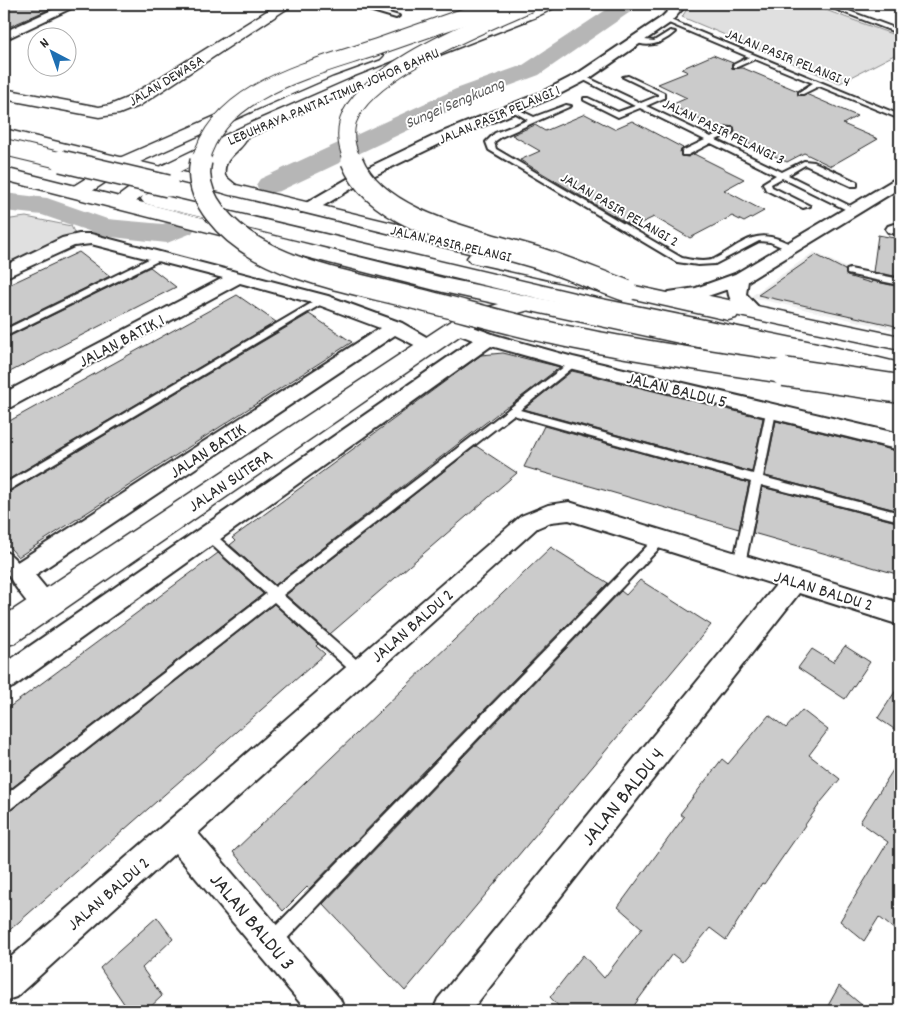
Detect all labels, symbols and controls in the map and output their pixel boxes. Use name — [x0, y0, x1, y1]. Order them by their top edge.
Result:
street label: JALAN PASIR PELANGI 4 — [721, 24, 853, 94]
north arrow — [28, 28, 78, 78]
text: N — [36, 34, 54, 54]
street label: LEBUHRAYA PANTAI TIMUR JOHOR BAHRU — [224, 43, 443, 153]
street label: JALAN DEWASA — [125, 50, 209, 113]
water label: Sungei Sengkuang — [402, 73, 509, 136]
street label: JALAN PASIR PELANGI 1 — [436, 80, 564, 151]
street label: JALAN PASIR PELANGI 3 — [658, 94, 788, 172]
street label: JALAN PASIR PELANGI 2 — [556, 168, 682, 254]
street label: JALAN PASIR PELANGI — [388, 220, 513, 270]
street label: JALAN BATIK 1 — [75, 309, 170, 375]
street label: JALAN BALDU 5 — [624, 367, 729, 416]
street label: JALAN BATIK — [165, 418, 251, 486]
street label: JALAN SUTERA — [184, 444, 279, 520]
street label: JALAN BALDU 2 — [771, 565, 876, 619]
street label: JALAN BALDU 2 — [367, 584, 460, 670]
street label: JALAN BALDU 4 — [575, 742, 673, 854]
street label: JALAN BALDU 2 — [63, 852, 156, 938]
street label: JALAN BALDU 3 — [201, 868, 301, 978]

